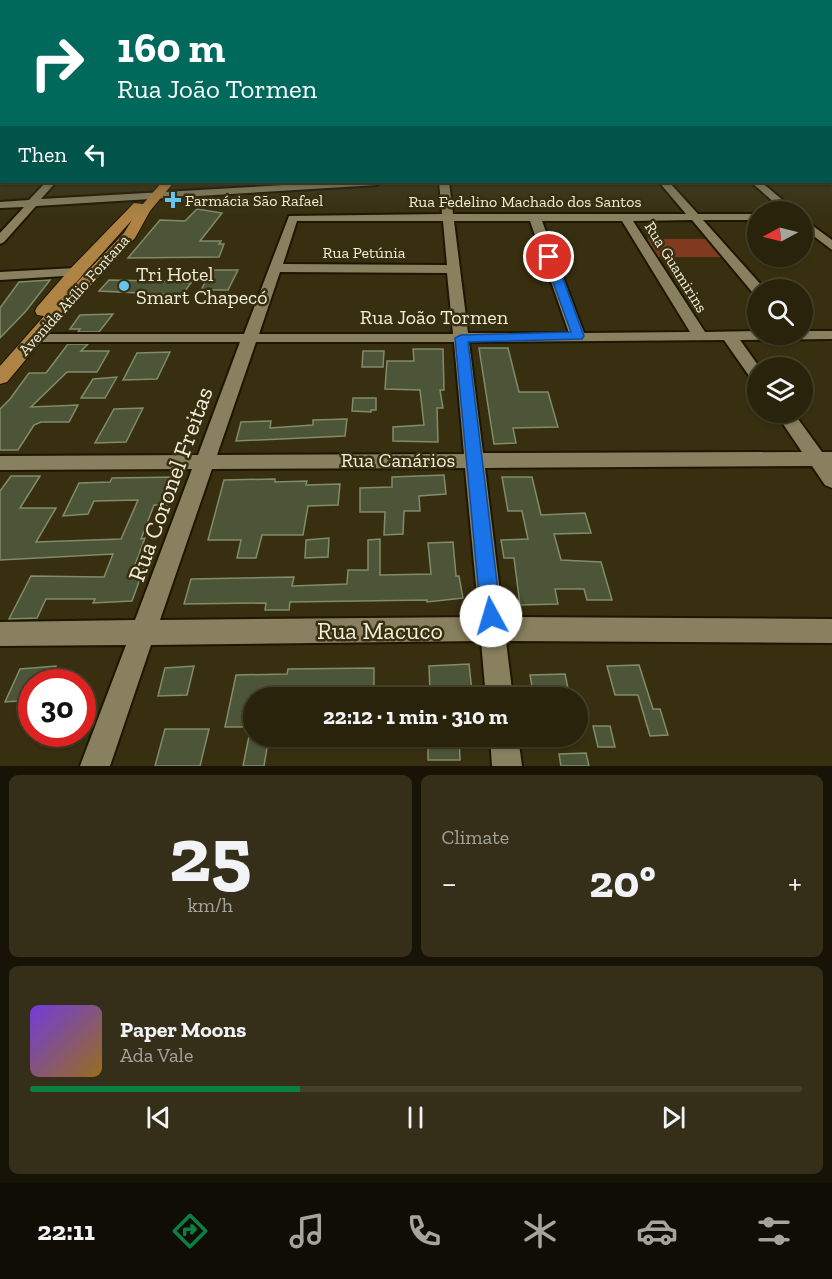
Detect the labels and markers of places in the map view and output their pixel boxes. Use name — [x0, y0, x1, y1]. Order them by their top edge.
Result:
place label: Farmácia São Rafael — [185, 191, 323, 210]
marker: Farmácia São Rafael — [166, 193, 180, 207]
pin — [523, 231, 574, 282]
place label: Tri Hotel Smart Chapecó — [136, 262, 268, 309]
marker: Tri Hotel Smart Chapecó — [117, 279, 131, 293]

